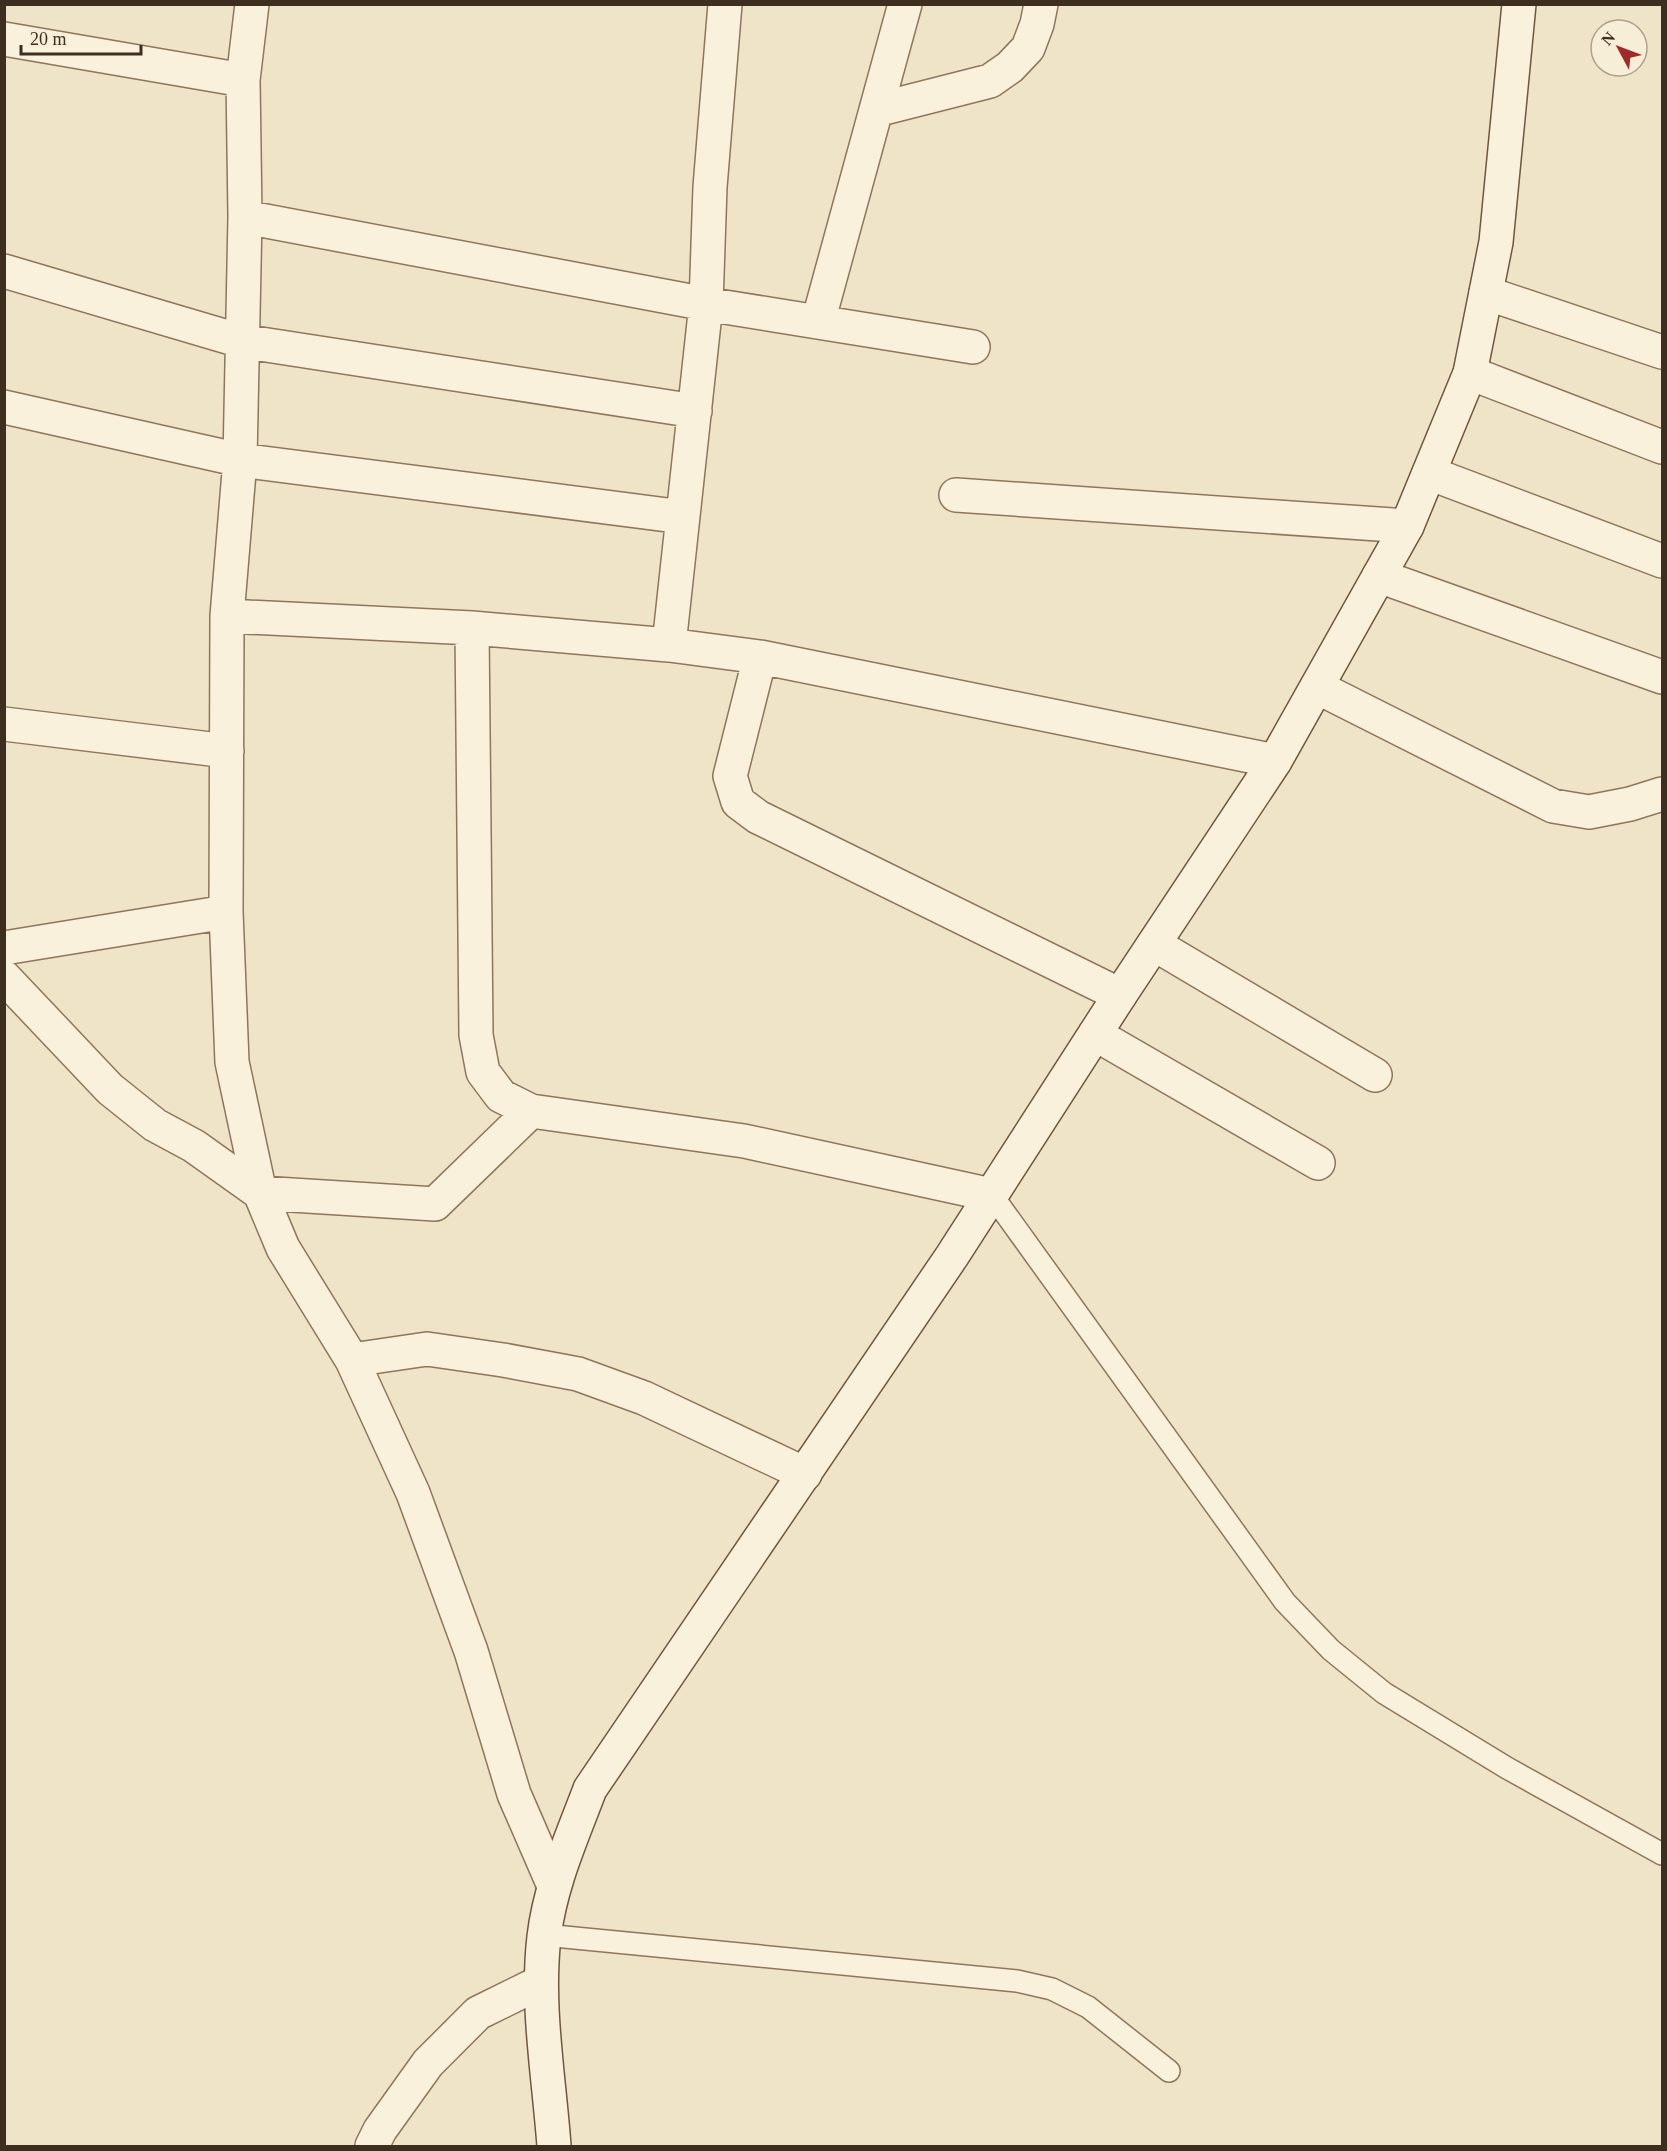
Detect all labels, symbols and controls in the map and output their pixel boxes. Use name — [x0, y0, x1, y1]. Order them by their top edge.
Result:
scale bar — [21, 18, 141, 56]
north arrow — [1589, 18, 1649, 78]
text: N — [1598, 28, 1619, 48]
text: 20 m — [30, 29, 67, 49]

